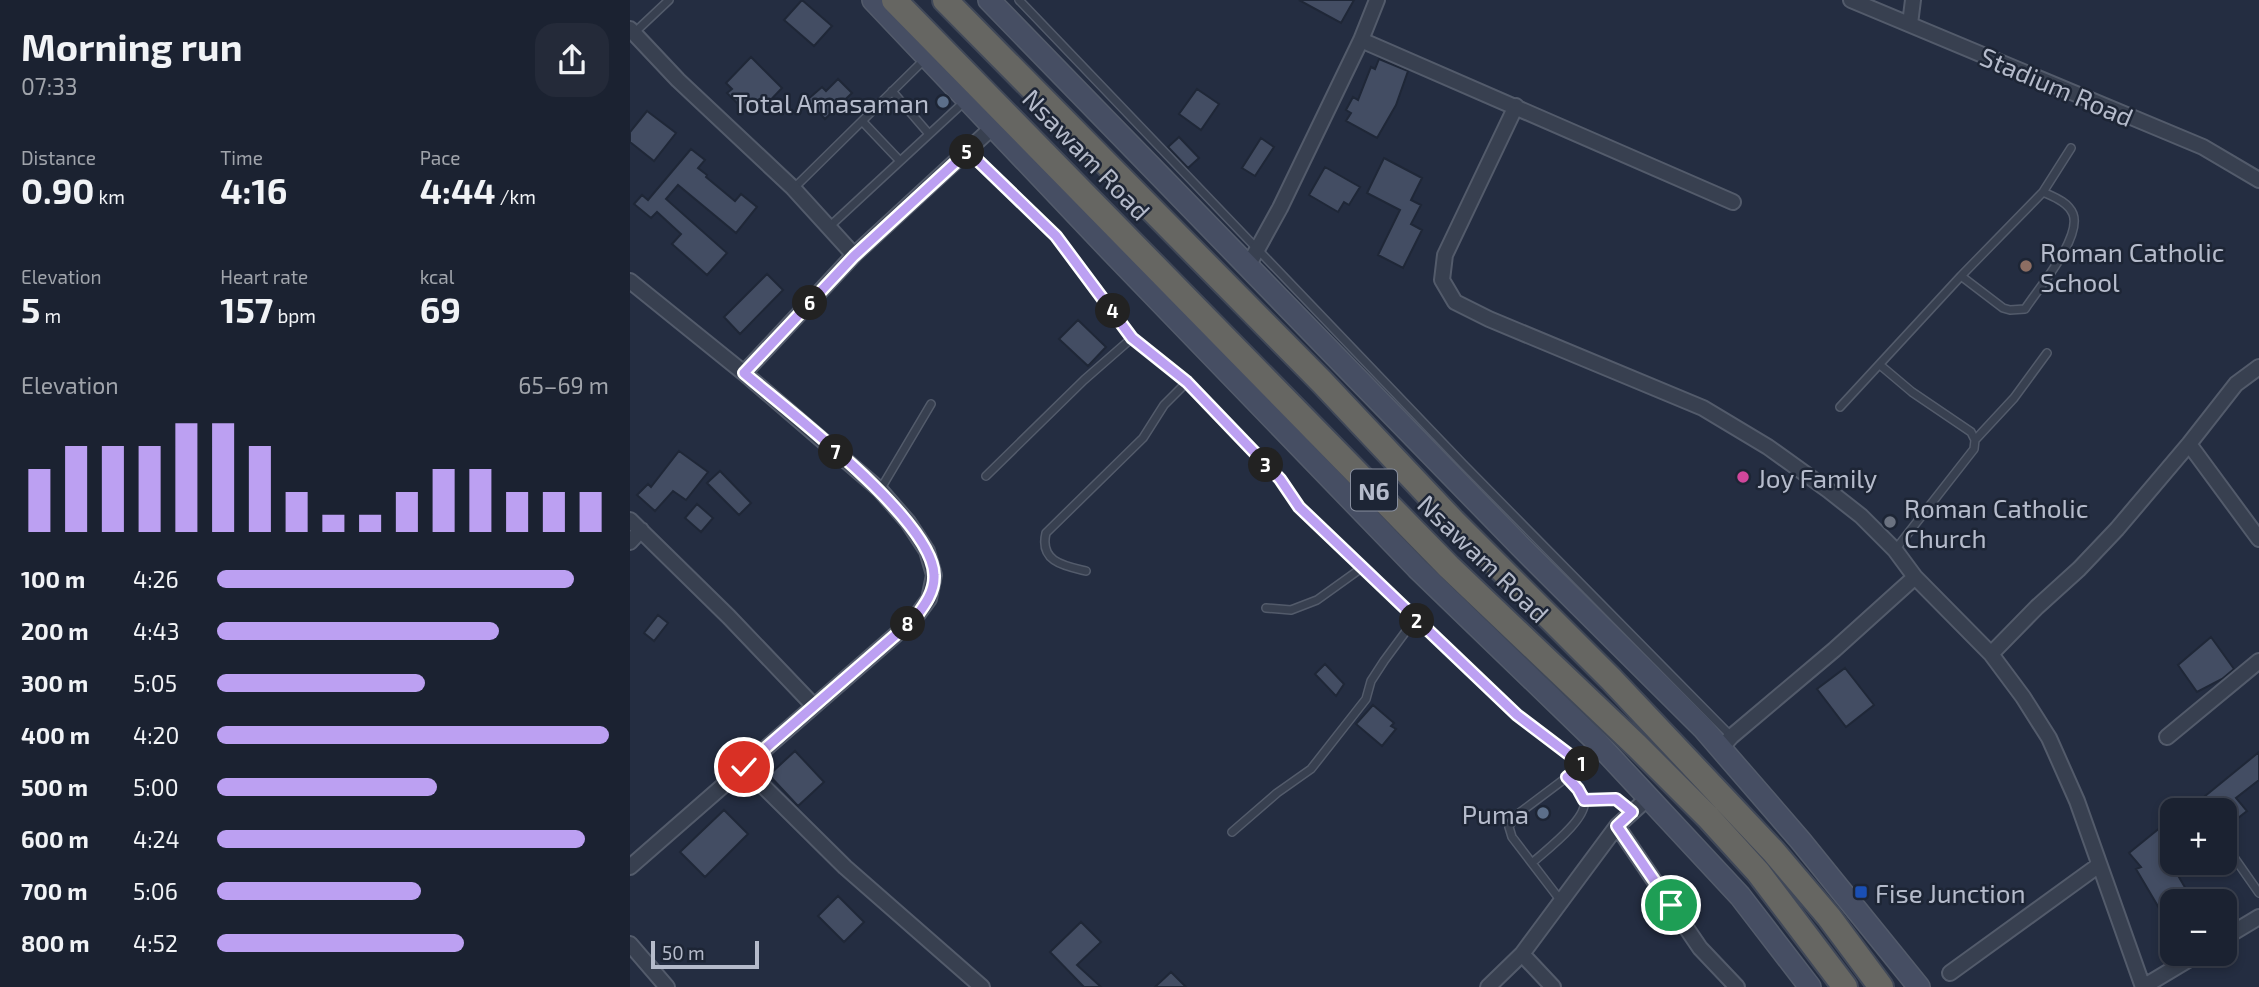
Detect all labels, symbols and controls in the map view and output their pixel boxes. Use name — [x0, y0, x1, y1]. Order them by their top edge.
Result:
text: Morning run — [21, 23, 242, 69]
button: share — [535, 23, 609, 97]
street label: Stadium Road — [1976, 40, 2138, 132]
text: 07:33 — [21, 72, 78, 100]
street label: Nsawam Road — [1017, 82, 1157, 226]
place label: Total Amasaman — [733, 87, 929, 118]
marker: Total Amasaman — [935, 94, 951, 110]
pin: 5 — [950, 134, 984, 170]
text: 5 — [961, 140, 972, 163]
text: Distance — [21, 146, 96, 169]
text: Time — [220, 146, 263, 169]
text: Pace — [420, 146, 461, 169]
text: 0.90 — [21, 169, 94, 211]
text: 4:16 — [220, 169, 287, 211]
text: 4:44 — [420, 169, 496, 211]
text: km — [94, 185, 125, 208]
text: /km — [496, 185, 536, 208]
place label: Roman Catholic School — [2040, 236, 2224, 297]
marker: Roman Catholic School — [2018, 258, 2034, 274]
text: Elevation — [21, 265, 102, 288]
text: Heart rate — [220, 265, 308, 288]
text: kcal — [420, 265, 454, 288]
pin: 6 — [792, 286, 828, 320]
text: 5 — [21, 288, 40, 330]
text: 157 — [220, 288, 273, 330]
text: 69 — [420, 288, 461, 330]
text: 6 — [804, 291, 815, 314]
pin: 4 — [1096, 294, 1130, 328]
text: 4 — [1106, 299, 1119, 322]
text: m — [40, 304, 61, 327]
text: bpm — [273, 304, 316, 327]
text: Elevation — [21, 371, 119, 399]
text: 65–69 m — [518, 371, 609, 399]
pin: 7 — [818, 434, 854, 470]
text: 7 — [830, 440, 841, 463]
pin: 3 — [1248, 448, 1284, 482]
text: 3 — [1260, 453, 1271, 476]
place label: Joy Family — [1757, 462, 1877, 493]
marker: Joy Family — [1735, 469, 1751, 485]
road number: N6 — [1351, 470, 1397, 510]
street label: Nsawam Road — [1412, 488, 1556, 628]
place label: Roman Catholic Church — [1904, 492, 2088, 553]
marker: Roman Catholic Church — [1882, 514, 1898, 530]
text: 100 m — [21, 565, 85, 593]
text: 4:26 — [133, 565, 179, 593]
pin: 2 — [1400, 604, 1434, 638]
pin: 8 — [890, 606, 926, 642]
text: 2 — [1411, 609, 1422, 632]
text: 8 — [902, 612, 913, 635]
text: 200 m — [21, 617, 89, 645]
text: 4:43 — [133, 617, 180, 645]
text: 300 m — [21, 669, 88, 697]
text: 5:05 — [133, 669, 177, 697]
text: 400 m — [21, 721, 90, 749]
text: 4:20 — [133, 721, 179, 749]
pin — [714, 737, 774, 797]
pin: 1 — [1564, 746, 1600, 782]
icon: check — [725, 748, 763, 786]
text: 1 — [1577, 752, 1586, 775]
text: 500 m — [21, 773, 88, 801]
text: 5:00 — [133, 773, 179, 801]
place label: Puma — [1462, 798, 1529, 829]
map controls — [2160, 798, 2237, 966]
button: + — [2160, 798, 2237, 875]
marker: Puma — [1535, 805, 1551, 821]
text: 600 m — [21, 825, 89, 853]
text: 4:24 — [133, 825, 180, 853]
pin — [1641, 875, 1701, 935]
text: 700 m — [21, 877, 87, 905]
text: 5:06 — [133, 877, 178, 905]
place label: Fise Junction — [1875, 877, 2026, 908]
marker: Fise Junction — [1853, 884, 1869, 900]
icon: arrive — [1652, 886, 1690, 924]
button: − — [2160, 889, 2237, 966]
text: 800 m — [21, 929, 90, 957]
text: 4:52 — [133, 929, 178, 957]
scale bar — [651, 938, 760, 970]
text: 50 m — [662, 941, 705, 964]

